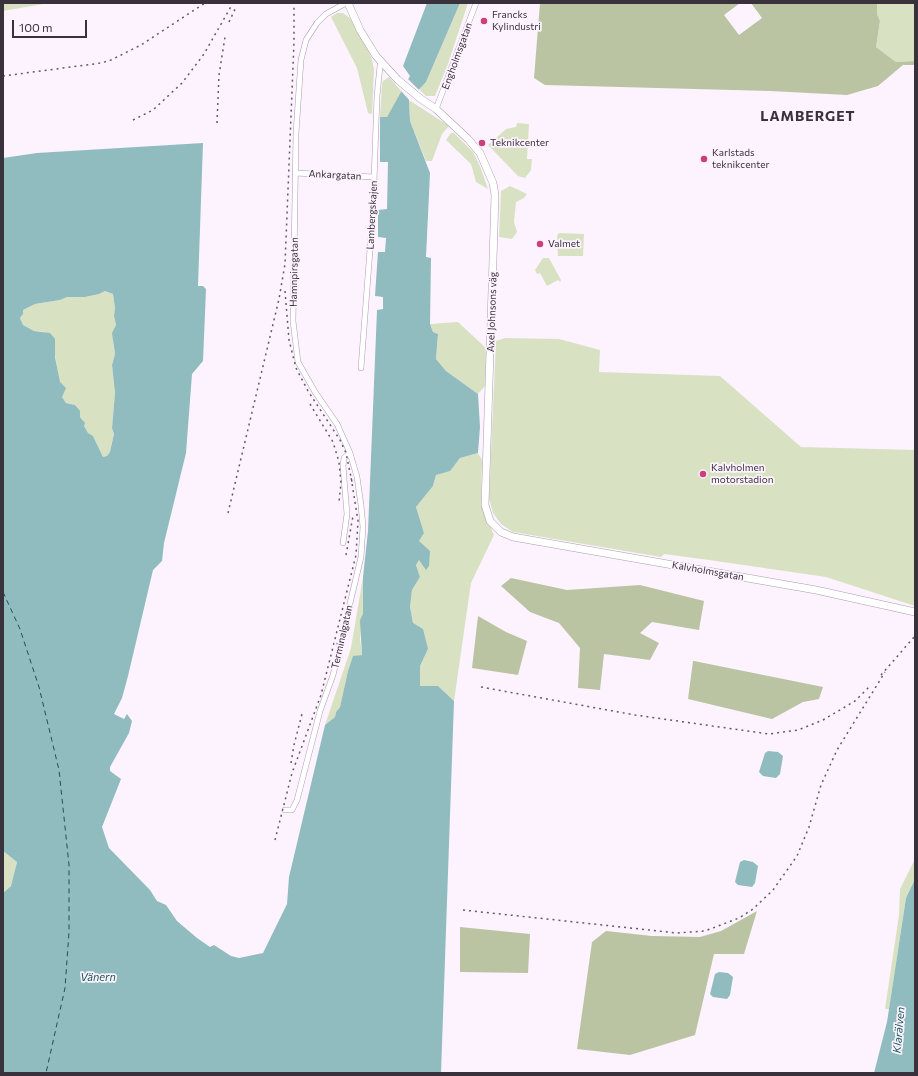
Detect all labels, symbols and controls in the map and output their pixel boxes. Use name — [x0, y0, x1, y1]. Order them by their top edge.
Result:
place label: Francks Kylindustri — [492, 9, 541, 32]
scale bar — [14, 12, 89, 38]
marker: Francks Kylindustri — [479, 16, 489, 26]
text: 100 m — [19, 20, 53, 34]
street label: Engholmsgatan — [439, 21, 475, 91]
district label: LAMBERGET — [760, 108, 856, 124]
place label: Teknikcenter — [490, 137, 549, 149]
marker: Teknikcenter — [477, 138, 487, 148]
place label: Karlstads teknikcenter — [712, 147, 769, 170]
marker: Karlstads teknikcenter — [699, 154, 709, 164]
street label: Ankargatan — [308, 168, 362, 182]
street label: Lambergskajen — [364, 180, 380, 250]
street label: Hamnpirsgatan — [287, 237, 301, 307]
place label: Valmet — [548, 238, 580, 250]
marker: Valmet — [535, 239, 545, 249]
street label: Axel Johnsons väg — [485, 272, 499, 352]
place label: Kalvholmen motorstadion — [711, 462, 773, 486]
marker: Kalvholmen motorstadion — [698, 469, 708, 479]
street label: Kalvholmsgatan — [671, 559, 745, 583]
street label: Terminalgatan — [329, 604, 355, 670]
water label: Vänern — [80, 970, 116, 984]
water label: Klarälven — [890, 1006, 908, 1054]

